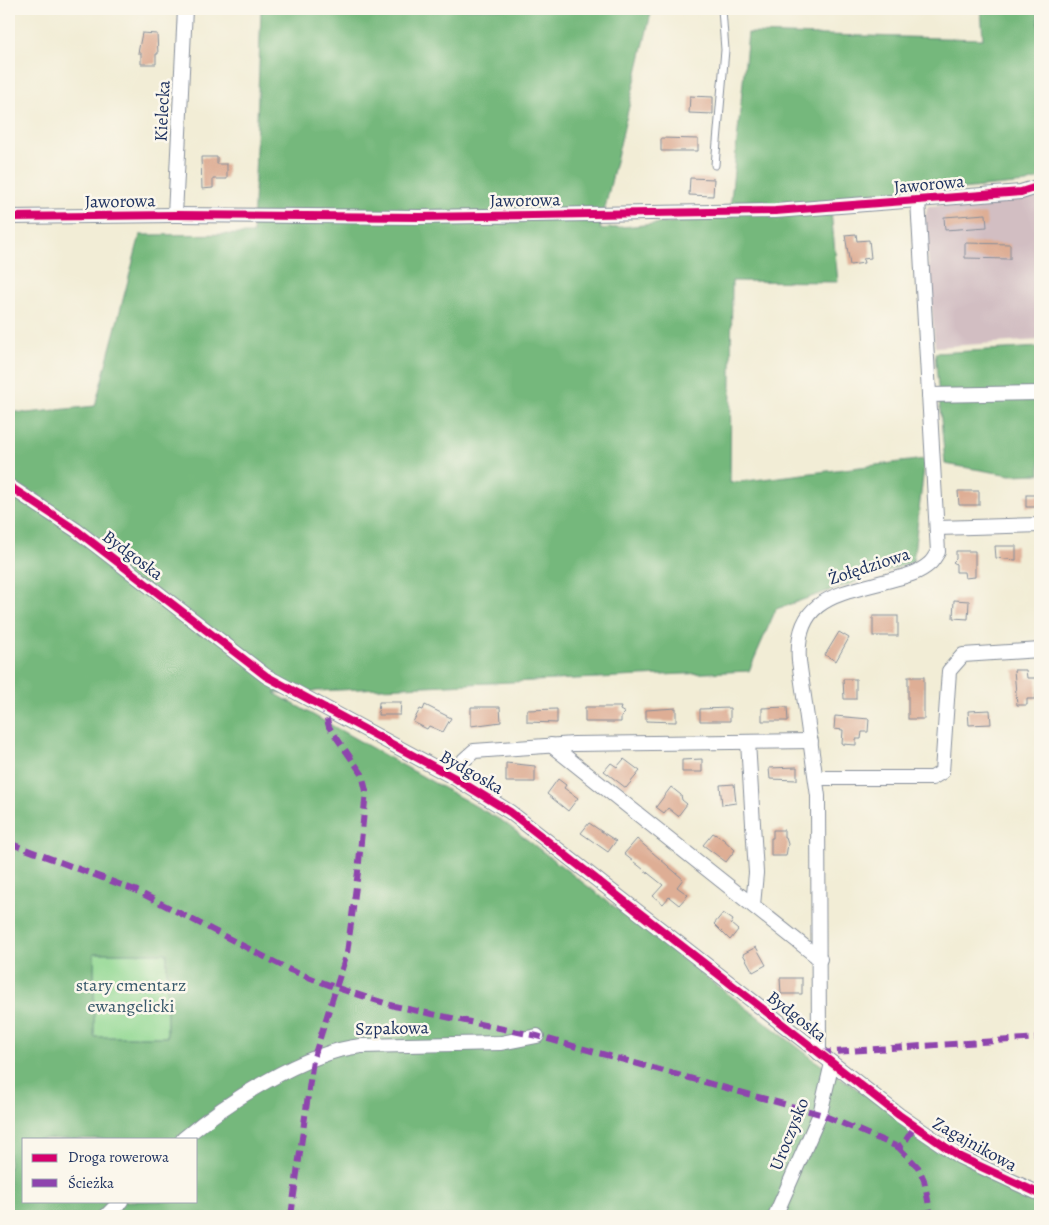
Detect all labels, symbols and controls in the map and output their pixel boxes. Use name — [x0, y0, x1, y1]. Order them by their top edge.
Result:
street label: Kielecka — [148, 79, 176, 142]
street label: Jaworowa — [893, 169, 966, 199]
street label: Jaworowa — [489, 187, 561, 213]
street label: Jaworowa — [84, 188, 156, 214]
street label: Bydgoska — [98, 524, 169, 586]
street label: Żołędziowa — [825, 541, 913, 590]
street label: Bydgoska — [436, 744, 509, 800]
park label: stary cmentarz ewangelicki — [76, 973, 186, 1018]
street label: Bydgoska — [762, 985, 833, 1047]
street label: Szpakowa — [355, 1015, 430, 1041]
street label: Uroczysko — [764, 1094, 814, 1174]
street label: Zagajnikowa — [928, 1111, 1022, 1177]
legend — [22, 1138, 198, 1202]
text: Droga rowerowa — [68, 1147, 169, 1167]
text: Ścieżka — [68, 1173, 114, 1193]

